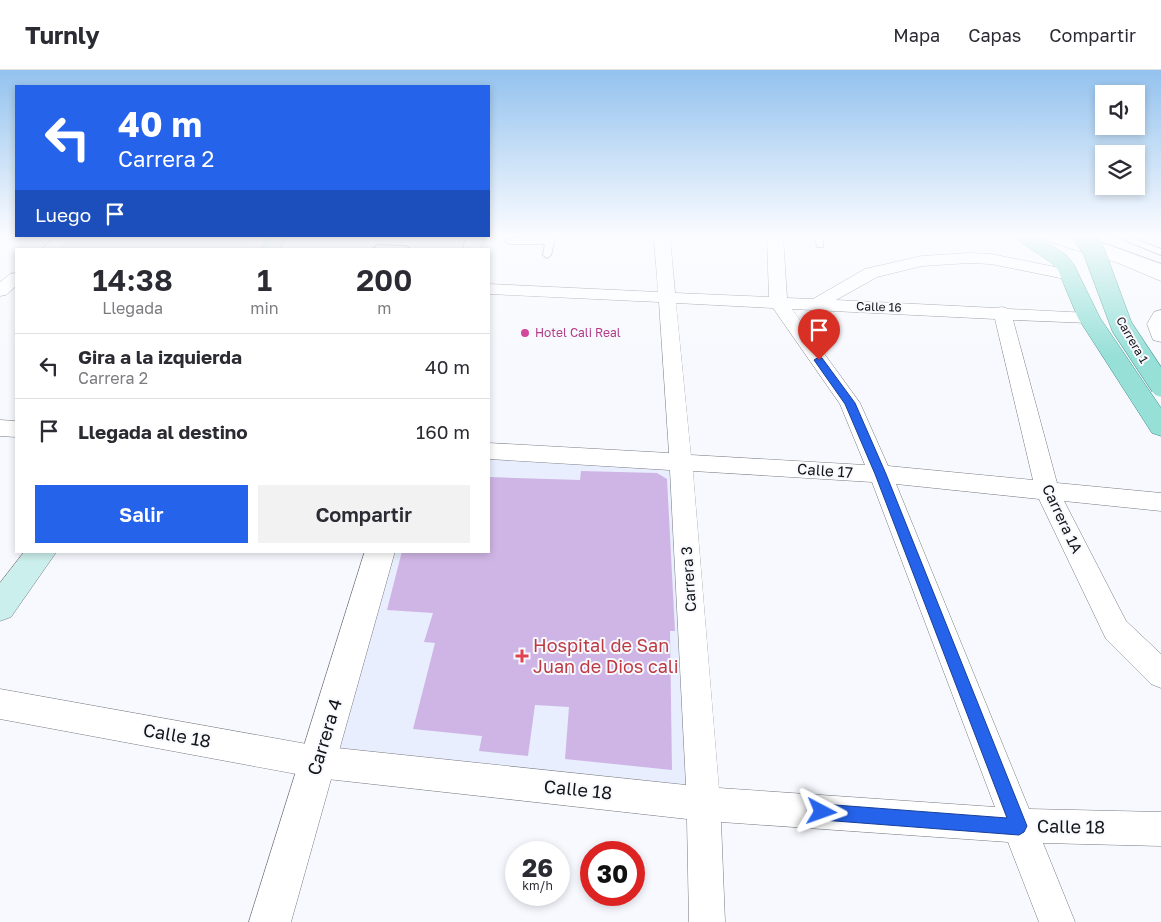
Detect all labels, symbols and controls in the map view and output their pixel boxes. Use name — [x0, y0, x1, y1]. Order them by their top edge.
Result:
text: Turnly — [25, 20, 100, 49]
text: Mapa — [893, 24, 940, 46]
text: Capas — [968, 24, 1021, 46]
text: Compartir — [1049, 24, 1136, 46]
map controls — [1095, 85, 1145, 195]
button: sound — [1095, 85, 1145, 135]
text: 40 m — [118, 103, 202, 145]
icon: left — [35, 105, 100, 170]
text: Carrera 2 — [118, 145, 214, 172]
button: layers — [1095, 145, 1145, 195]
icon: arrive — [101, 200, 129, 228]
text: Luego — [35, 203, 91, 226]
text: 14:38 — [93, 262, 173, 298]
text: 1 — [257, 262, 272, 298]
text: 200 — [356, 262, 412, 298]
text: Llegada — [102, 298, 163, 318]
text: min — [250, 298, 279, 318]
text: m — [377, 298, 391, 318]
street label: Calle 16 — [856, 298, 902, 315]
pin — [798, 309, 840, 360]
street label: Carrera 1 — [1113, 314, 1152, 366]
icon: arrive — [805, 316, 833, 344]
place label: Hotel Cali Real — [535, 325, 621, 340]
marker: Hotel Cali Real — [519, 327, 531, 339]
text: Gira a la izquierda — [78, 345, 242, 368]
icon: left — [35, 352, 63, 380]
text: 40 m — [425, 355, 470, 378]
text: Carrera 2 — [78, 368, 148, 388]
icon: arrive — [35, 417, 63, 445]
text: Llegada al destino — [78, 420, 248, 443]
text: 160 m — [416, 420, 470, 443]
street label: Calle 17 — [797, 459, 854, 481]
street label: Carrera 1A — [1039, 481, 1087, 556]
button: Salir — [35, 485, 248, 543]
button: Compartir — [258, 485, 470, 543]
street label: Carrera 3 — [677, 546, 699, 612]
place label: Hospital de San Juan de Dios cali — [533, 634, 678, 677]
marker: Hospital de San Juan de Dios cali — [515, 649, 529, 663]
street label: Carrera 4 — [302, 696, 346, 778]
street label: Calle 18 — [142, 718, 213, 752]
street label: Calle 18 — [543, 774, 613, 804]
position arrow — [795, 785, 847, 837]
street label: Calle 18 — [1037, 814, 1105, 838]
speed limit sign: 30 — [580, 841, 645, 906]
text: 26 — [522, 852, 553, 883]
text: km/h — [522, 878, 553, 893]

